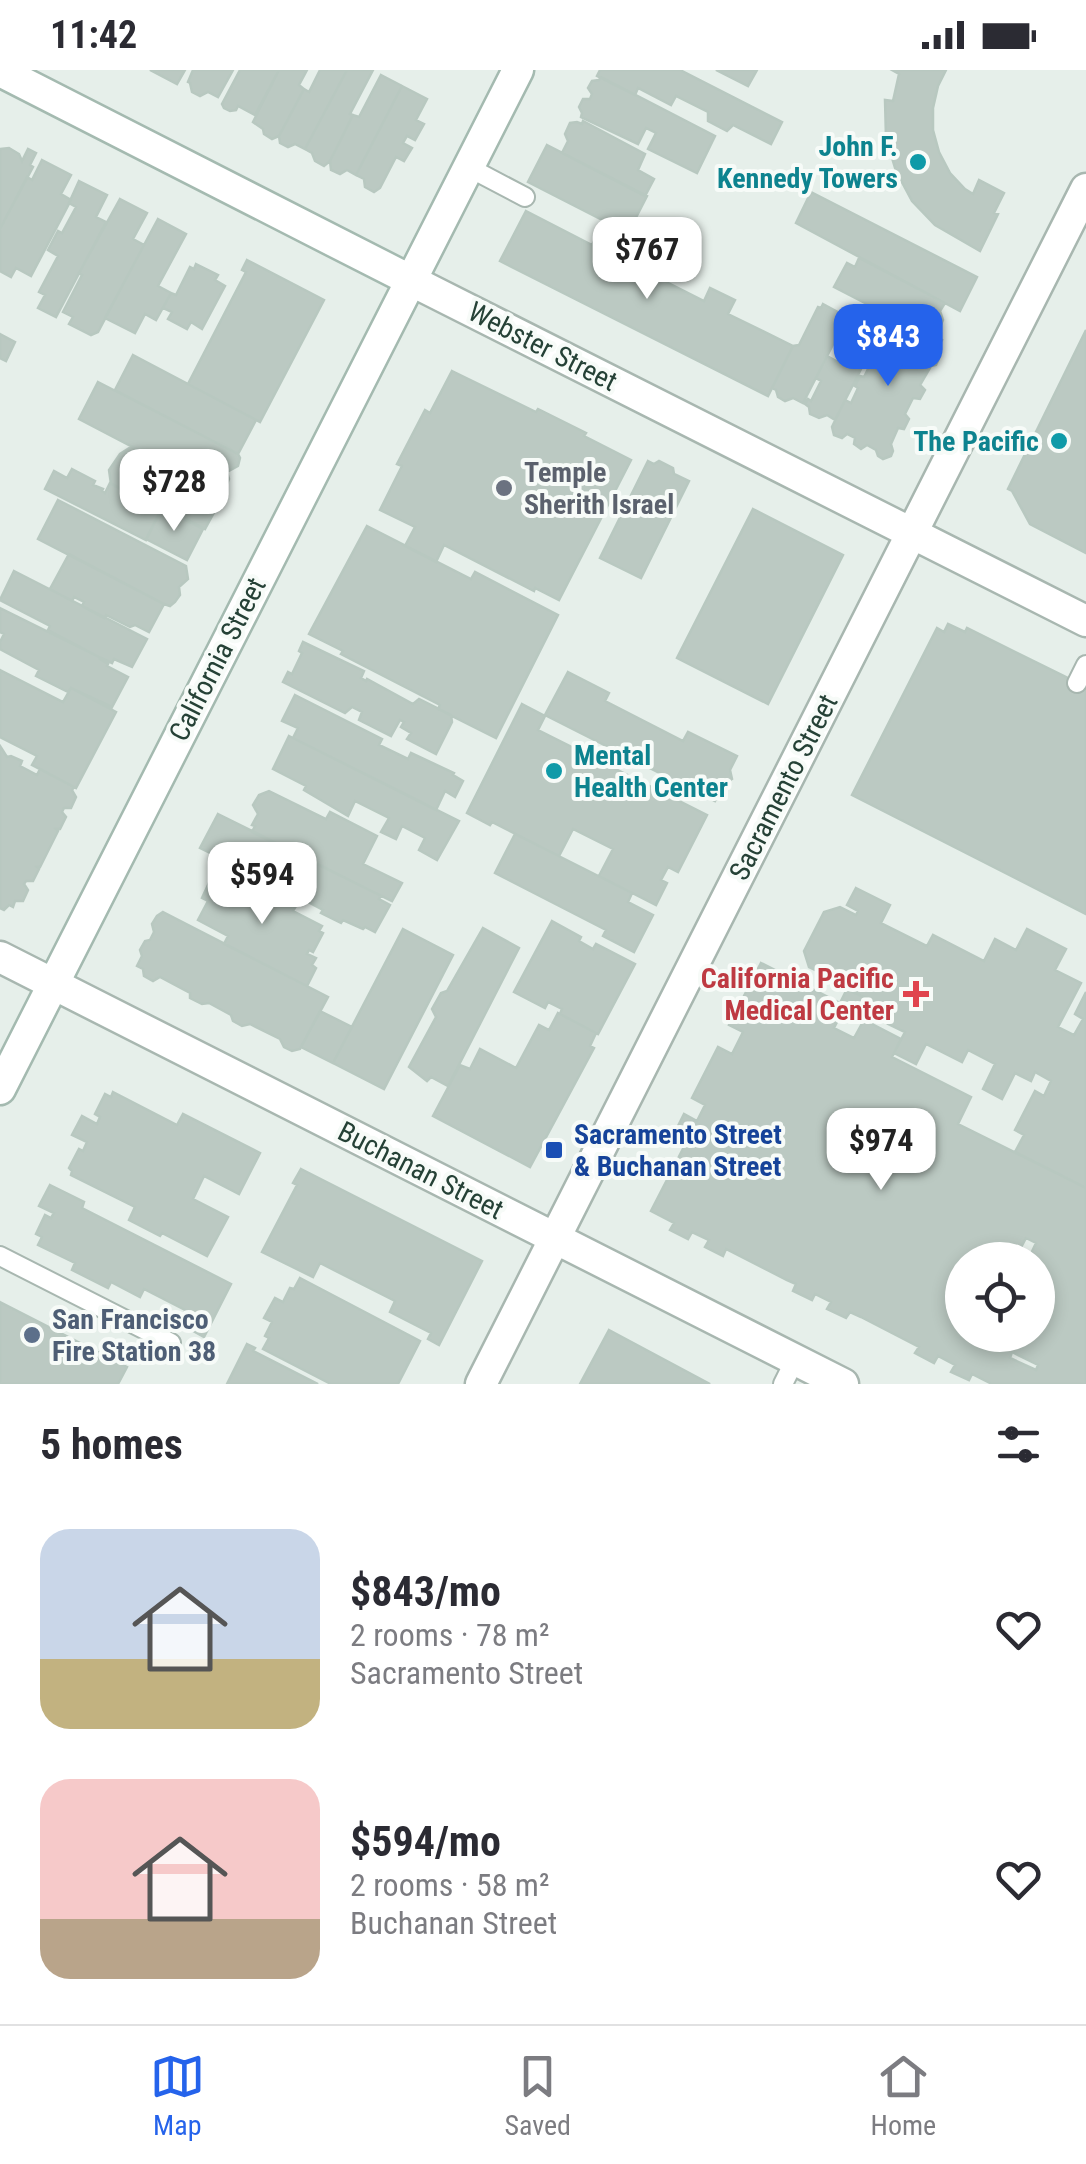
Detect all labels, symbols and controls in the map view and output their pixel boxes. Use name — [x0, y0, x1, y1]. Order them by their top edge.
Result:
text: 11:42 — [50, 13, 137, 57]
place label: John F. Kennedy Towers — [717, 130, 898, 195]
marker: John F. Kennedy Towers — [907, 151, 929, 173]
pin: $767 — [588, 217, 706, 302]
text: $767 — [615, 230, 679, 268]
street label: Webster Street — [463, 295, 623, 398]
pin: $843 — [829, 304, 947, 389]
text: $843 — [856, 317, 920, 355]
place label: The Pacific — [913, 425, 1039, 458]
marker: The Pacific — [1048, 430, 1070, 452]
pin: $728 — [115, 449, 233, 534]
place label: Temple Sherith Israel — [524, 456, 674, 521]
text: $728 — [142, 462, 206, 500]
marker: Temple Sherith Israel — [493, 477, 515, 499]
street label: California Street — [162, 572, 273, 746]
street label: Sacramento Street — [722, 689, 844, 886]
place label: Mental Health Center — [574, 739, 728, 804]
marker: Mental Health Center — [543, 760, 565, 782]
pin: $594 — [203, 842, 321, 927]
text: $594 — [230, 855, 294, 893]
place label: California Pacific Medical Center — [701, 962, 894, 1027]
marker: California Pacific Medical Center — [903, 981, 929, 1007]
pin: $974 — [822, 1108, 940, 1193]
street label: Buchanan Street — [333, 1115, 509, 1226]
place label: Sacramento Street & Buchanan Street — [574, 1118, 782, 1183]
text: $974 — [849, 1121, 913, 1159]
marker: Sacramento Street & Buchanan Street — [543, 1139, 565, 1161]
map controls — [945, 1242, 1055, 1352]
button: locate — [945, 1242, 1055, 1352]
place label: San Francisco Fire Station 38 — [52, 1303, 216, 1368]
marker: San Francisco Fire Station 38 — [21, 1324, 43, 1346]
icon: filters — [991, 1417, 1046, 1472]
text: 5 homes — [40, 1420, 183, 1469]
text: $843/mo — [350, 1567, 501, 1616]
icon: home — [120, 1569, 240, 1689]
icon: heart — [991, 1602, 1046, 1657]
text: 2 rooms · 78 m² — [350, 1616, 549, 1654]
text: Sacramento Street — [350, 1654, 583, 1692]
text: $594/mo — [350, 1817, 501, 1866]
icon: home — [120, 1819, 240, 1939]
icon: heart — [991, 1852, 1046, 1907]
text: 2 rooms · 58 m² — [350, 1866, 549, 1904]
text: Buchanan Street — [350, 1904, 557, 1942]
tab: Map — [150, 2049, 205, 2142]
tab: Saved — [504, 2049, 571, 2142]
tab: Home — [871, 2049, 936, 2142]

